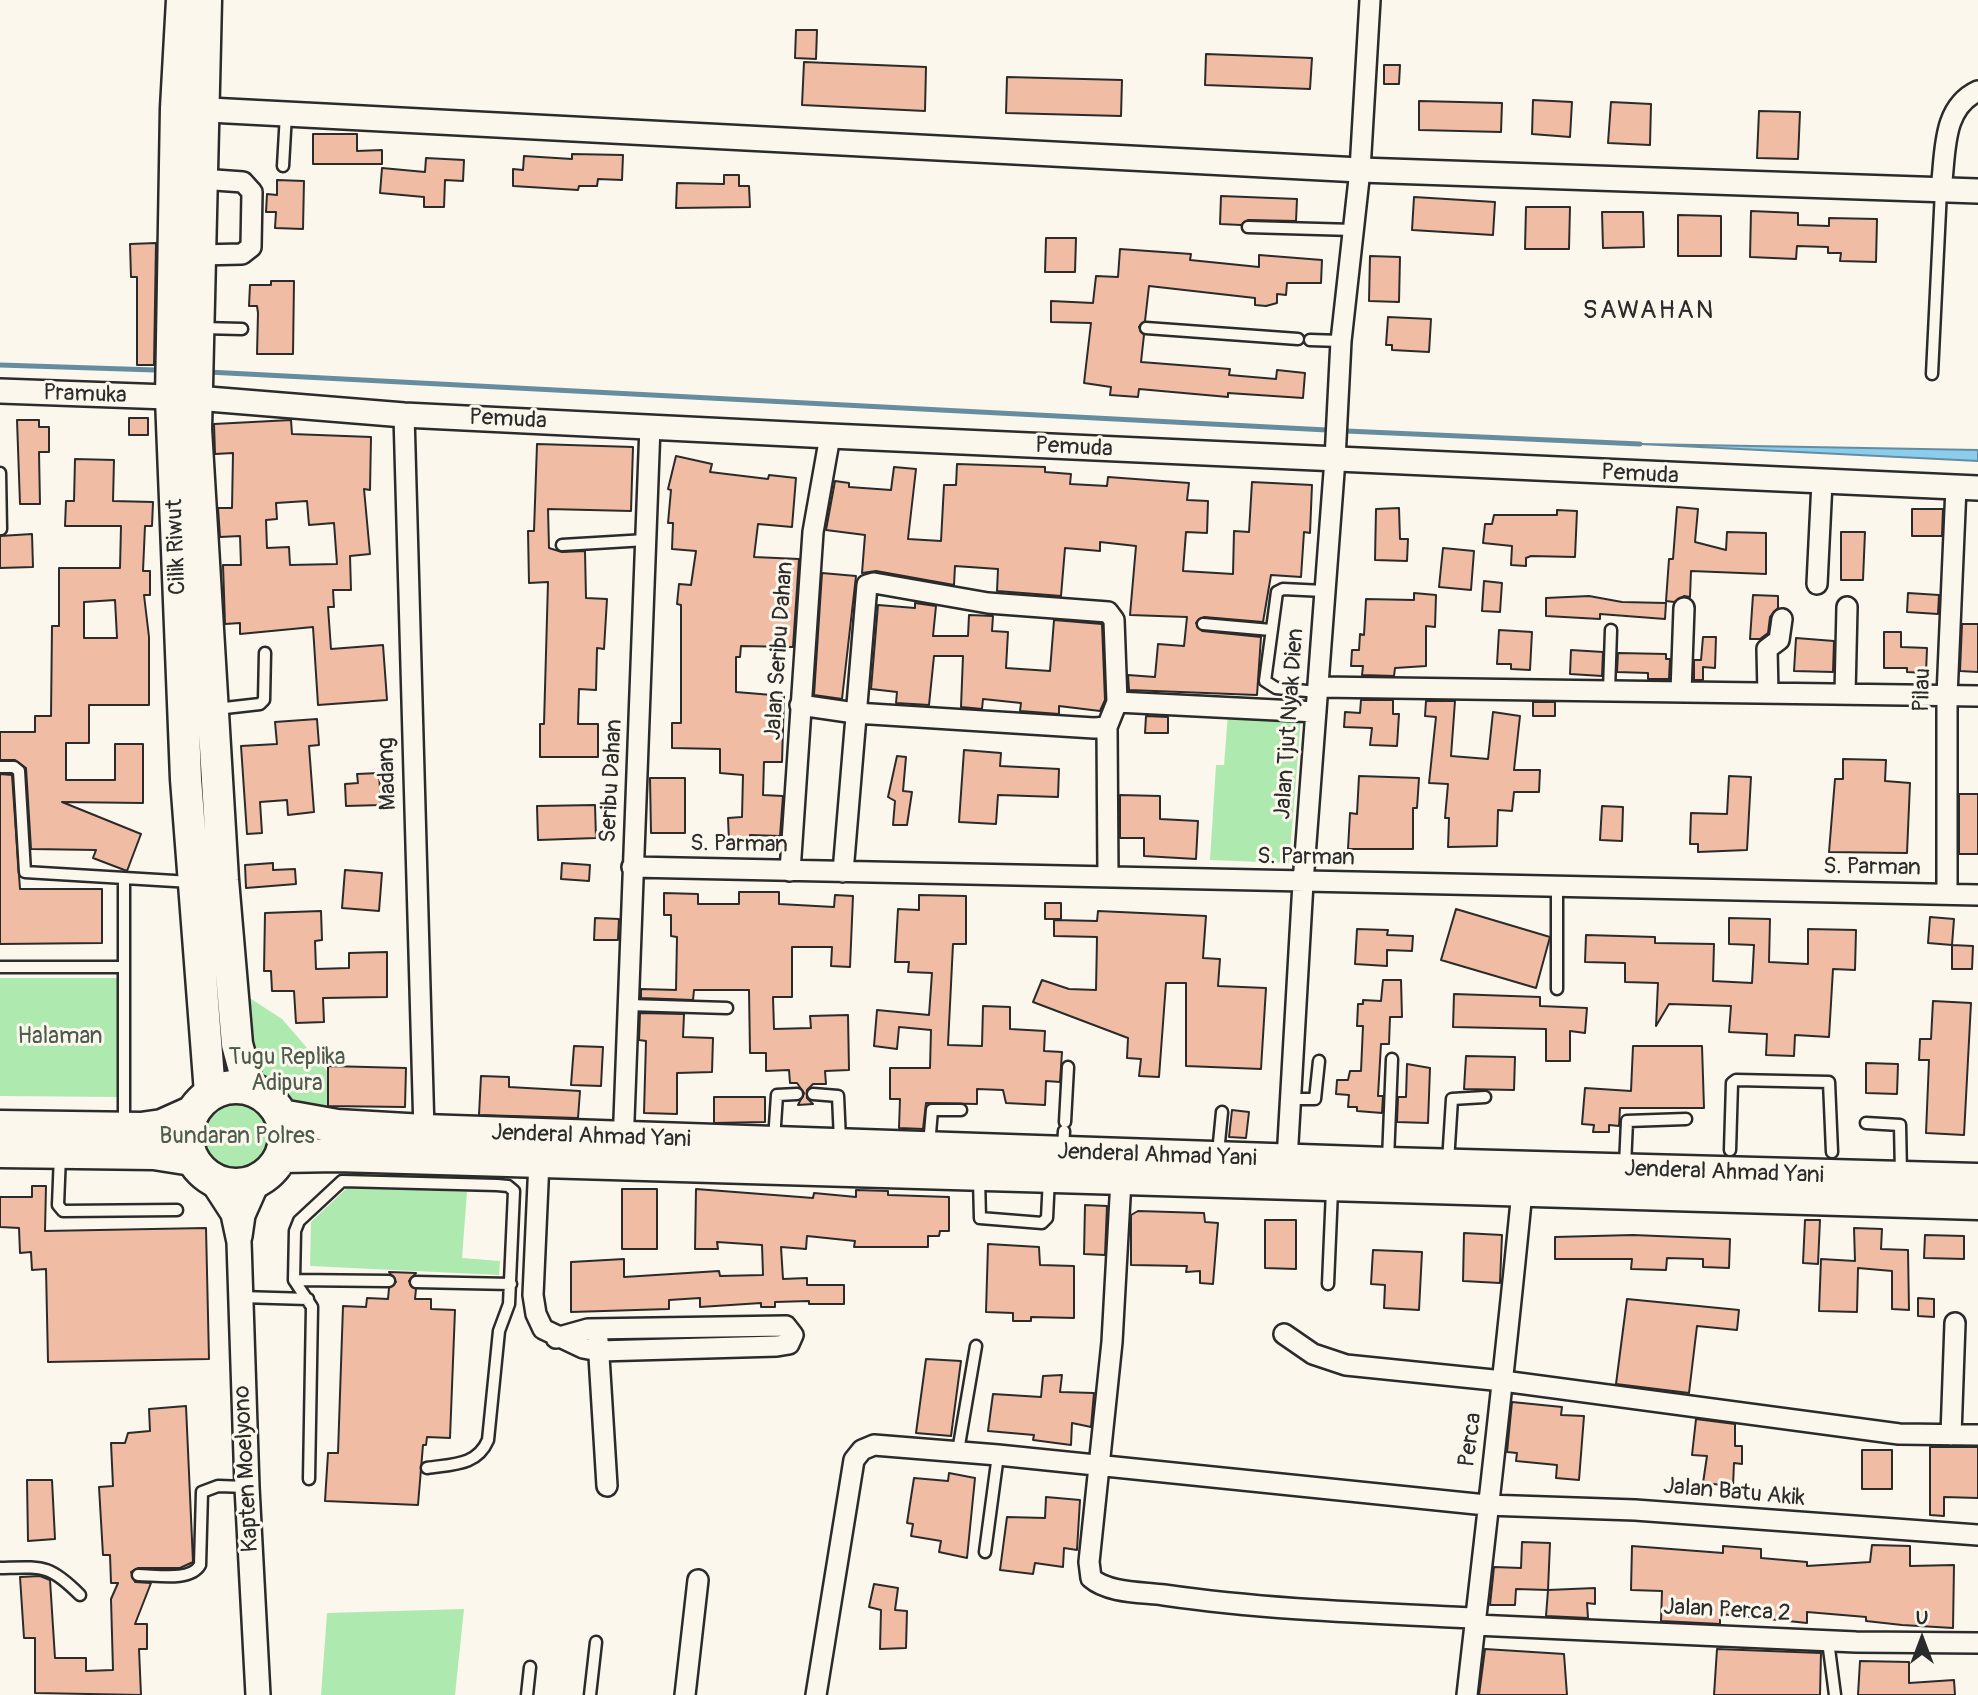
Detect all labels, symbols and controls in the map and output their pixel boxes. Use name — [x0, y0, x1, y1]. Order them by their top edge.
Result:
district label: SAWAHAN — [1583, 295, 1715, 327]
street label: Pramuka — [43, 380, 127, 410]
street label: Pemuda — [468, 404, 548, 436]
street label: Pemuda — [1034, 432, 1114, 464]
street label: Pemuda — [1600, 459, 1680, 491]
street label: Cilik Riwut — [162, 498, 192, 596]
street label: Jalan Seribu Dahan — [760, 561, 800, 741]
street label: Jalan Tjut Nyak Dien — [1270, 627, 1310, 821]
street label: Pilau — [1908, 667, 1938, 713]
street label: Seribu Dahan — [595, 718, 629, 844]
street label: Madang — [373, 737, 403, 811]
street label: S. Parman — [690, 830, 788, 860]
street label: S. Parman — [1257, 843, 1355, 873]
street label: S. Parman — [1823, 853, 1921, 883]
park label: Halaman — [18, 1023, 102, 1051]
park label: Tugu Replika Adipura — [228, 1044, 346, 1098]
street label: Jenderal Ahmad Yani — [491, 1120, 691, 1154]
park label: Bundaran Polres — [159, 1123, 315, 1151]
street label: Jenderal Ahmad Yani — [1057, 1139, 1257, 1173]
street label: Jenderal Ahmad Yani — [1624, 1156, 1824, 1190]
street label: Kapten Moelyono — [229, 1385, 265, 1553]
street label: Perca — [1454, 1411, 1488, 1469]
street label: Jalan Batu Akik — [1662, 1473, 1806, 1513]
street label: Jalan Perca 2 — [1663, 1594, 1791, 1628]
north arrow — [1887, 1604, 1957, 1674]
text: U — [1916, 1606, 1928, 1630]

